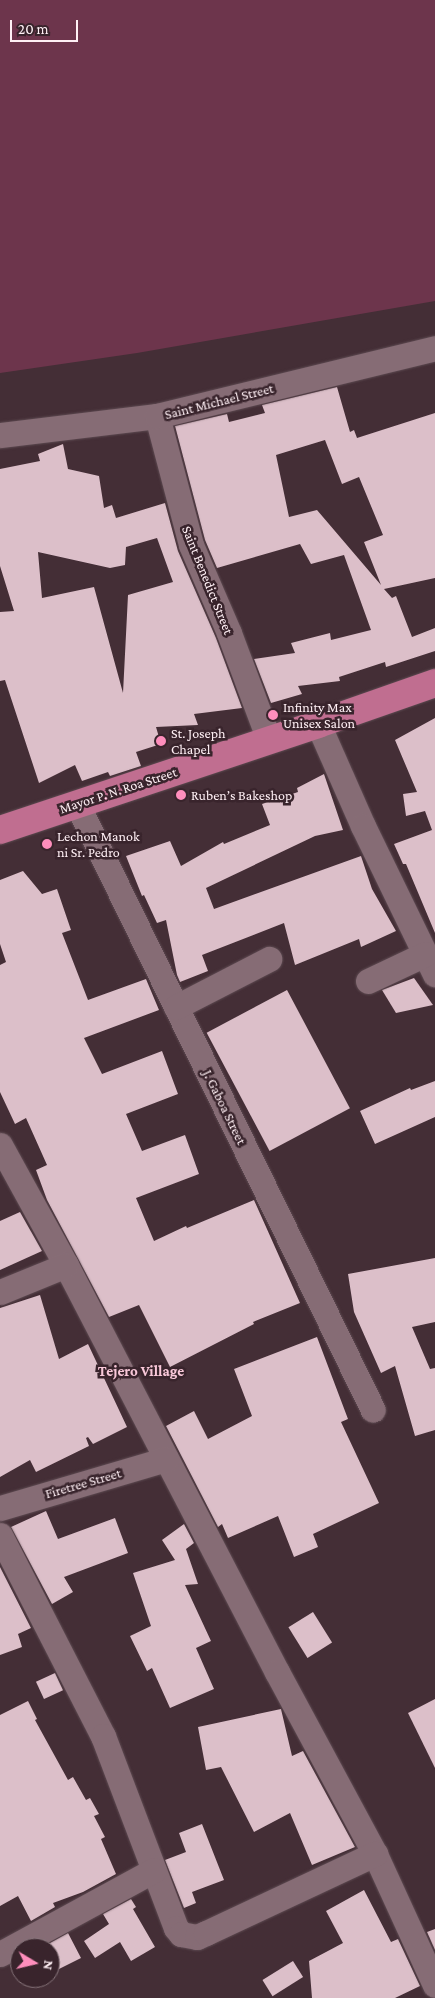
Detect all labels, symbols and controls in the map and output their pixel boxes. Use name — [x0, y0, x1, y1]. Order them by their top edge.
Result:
scale bar — [12, 10, 80, 42]
text: 20 m — [18, 21, 49, 37]
street label: Saint Michael Street — [163, 379, 275, 423]
street label: Saint Benedict Street — [179, 523, 237, 637]
place label: Infinity Max Unisex Salon — [283, 699, 355, 732]
marker: Infinity Max Unisex Salon — [267, 709, 279, 721]
place label: St. Joseph Chapel — [171, 725, 226, 758]
marker: St. Joseph Chapel — [155, 735, 167, 747]
street label: Mayor P. N. Roa Street — [57, 763, 179, 817]
place label: Ruben’s Bakeshop — [191, 787, 292, 803]
marker: Ruben’s Bakeshop — [175, 789, 187, 801]
place label: Lechon Manok ni Sr. Pedro — [57, 828, 140, 860]
marker: Lechon Manok ni Sr. Pedro — [41, 838, 53, 850]
street label: J. Gaboa Street — [200, 1067, 250, 1147]
district label: Tejero Village — [98, 1363, 184, 1381]
street label: Firetree Street — [43, 1464, 123, 1502]
north arrow — [10, 1938, 60, 1988]
text: N — [40, 1959, 57, 1971]

